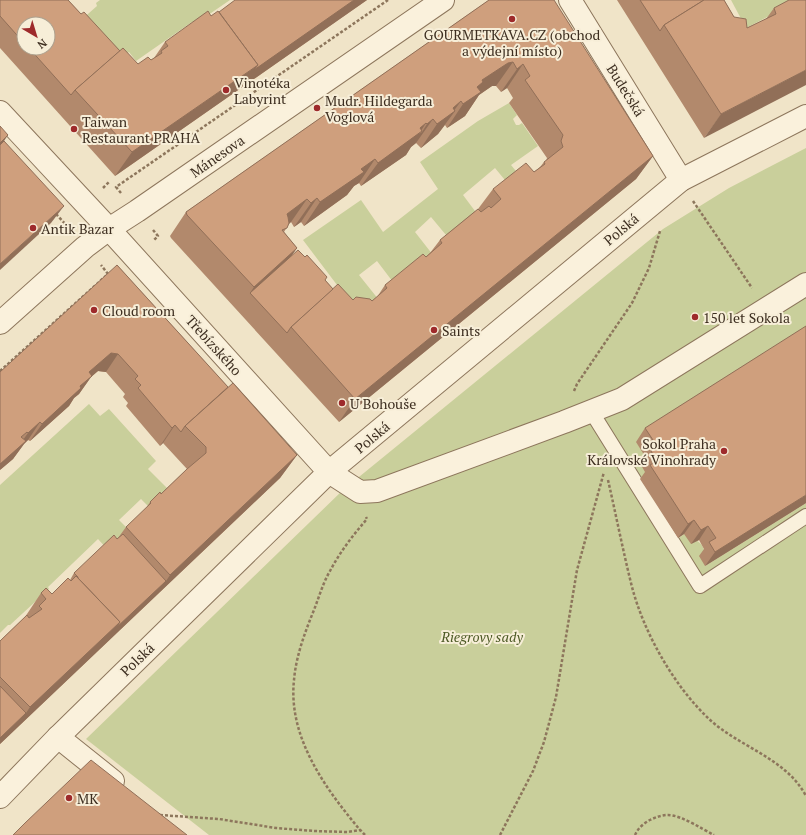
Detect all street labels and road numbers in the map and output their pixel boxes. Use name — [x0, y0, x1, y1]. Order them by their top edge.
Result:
street label: Budečská — [602, 60, 650, 120]
street label: Mánesova — [186, 130, 248, 182]
street label: Polská — [599, 209, 643, 249]
street label: Třebízského — [182, 311, 246, 380]
street label: Polská — [350, 417, 394, 457]
street label: Polská — [116, 638, 158, 680]

